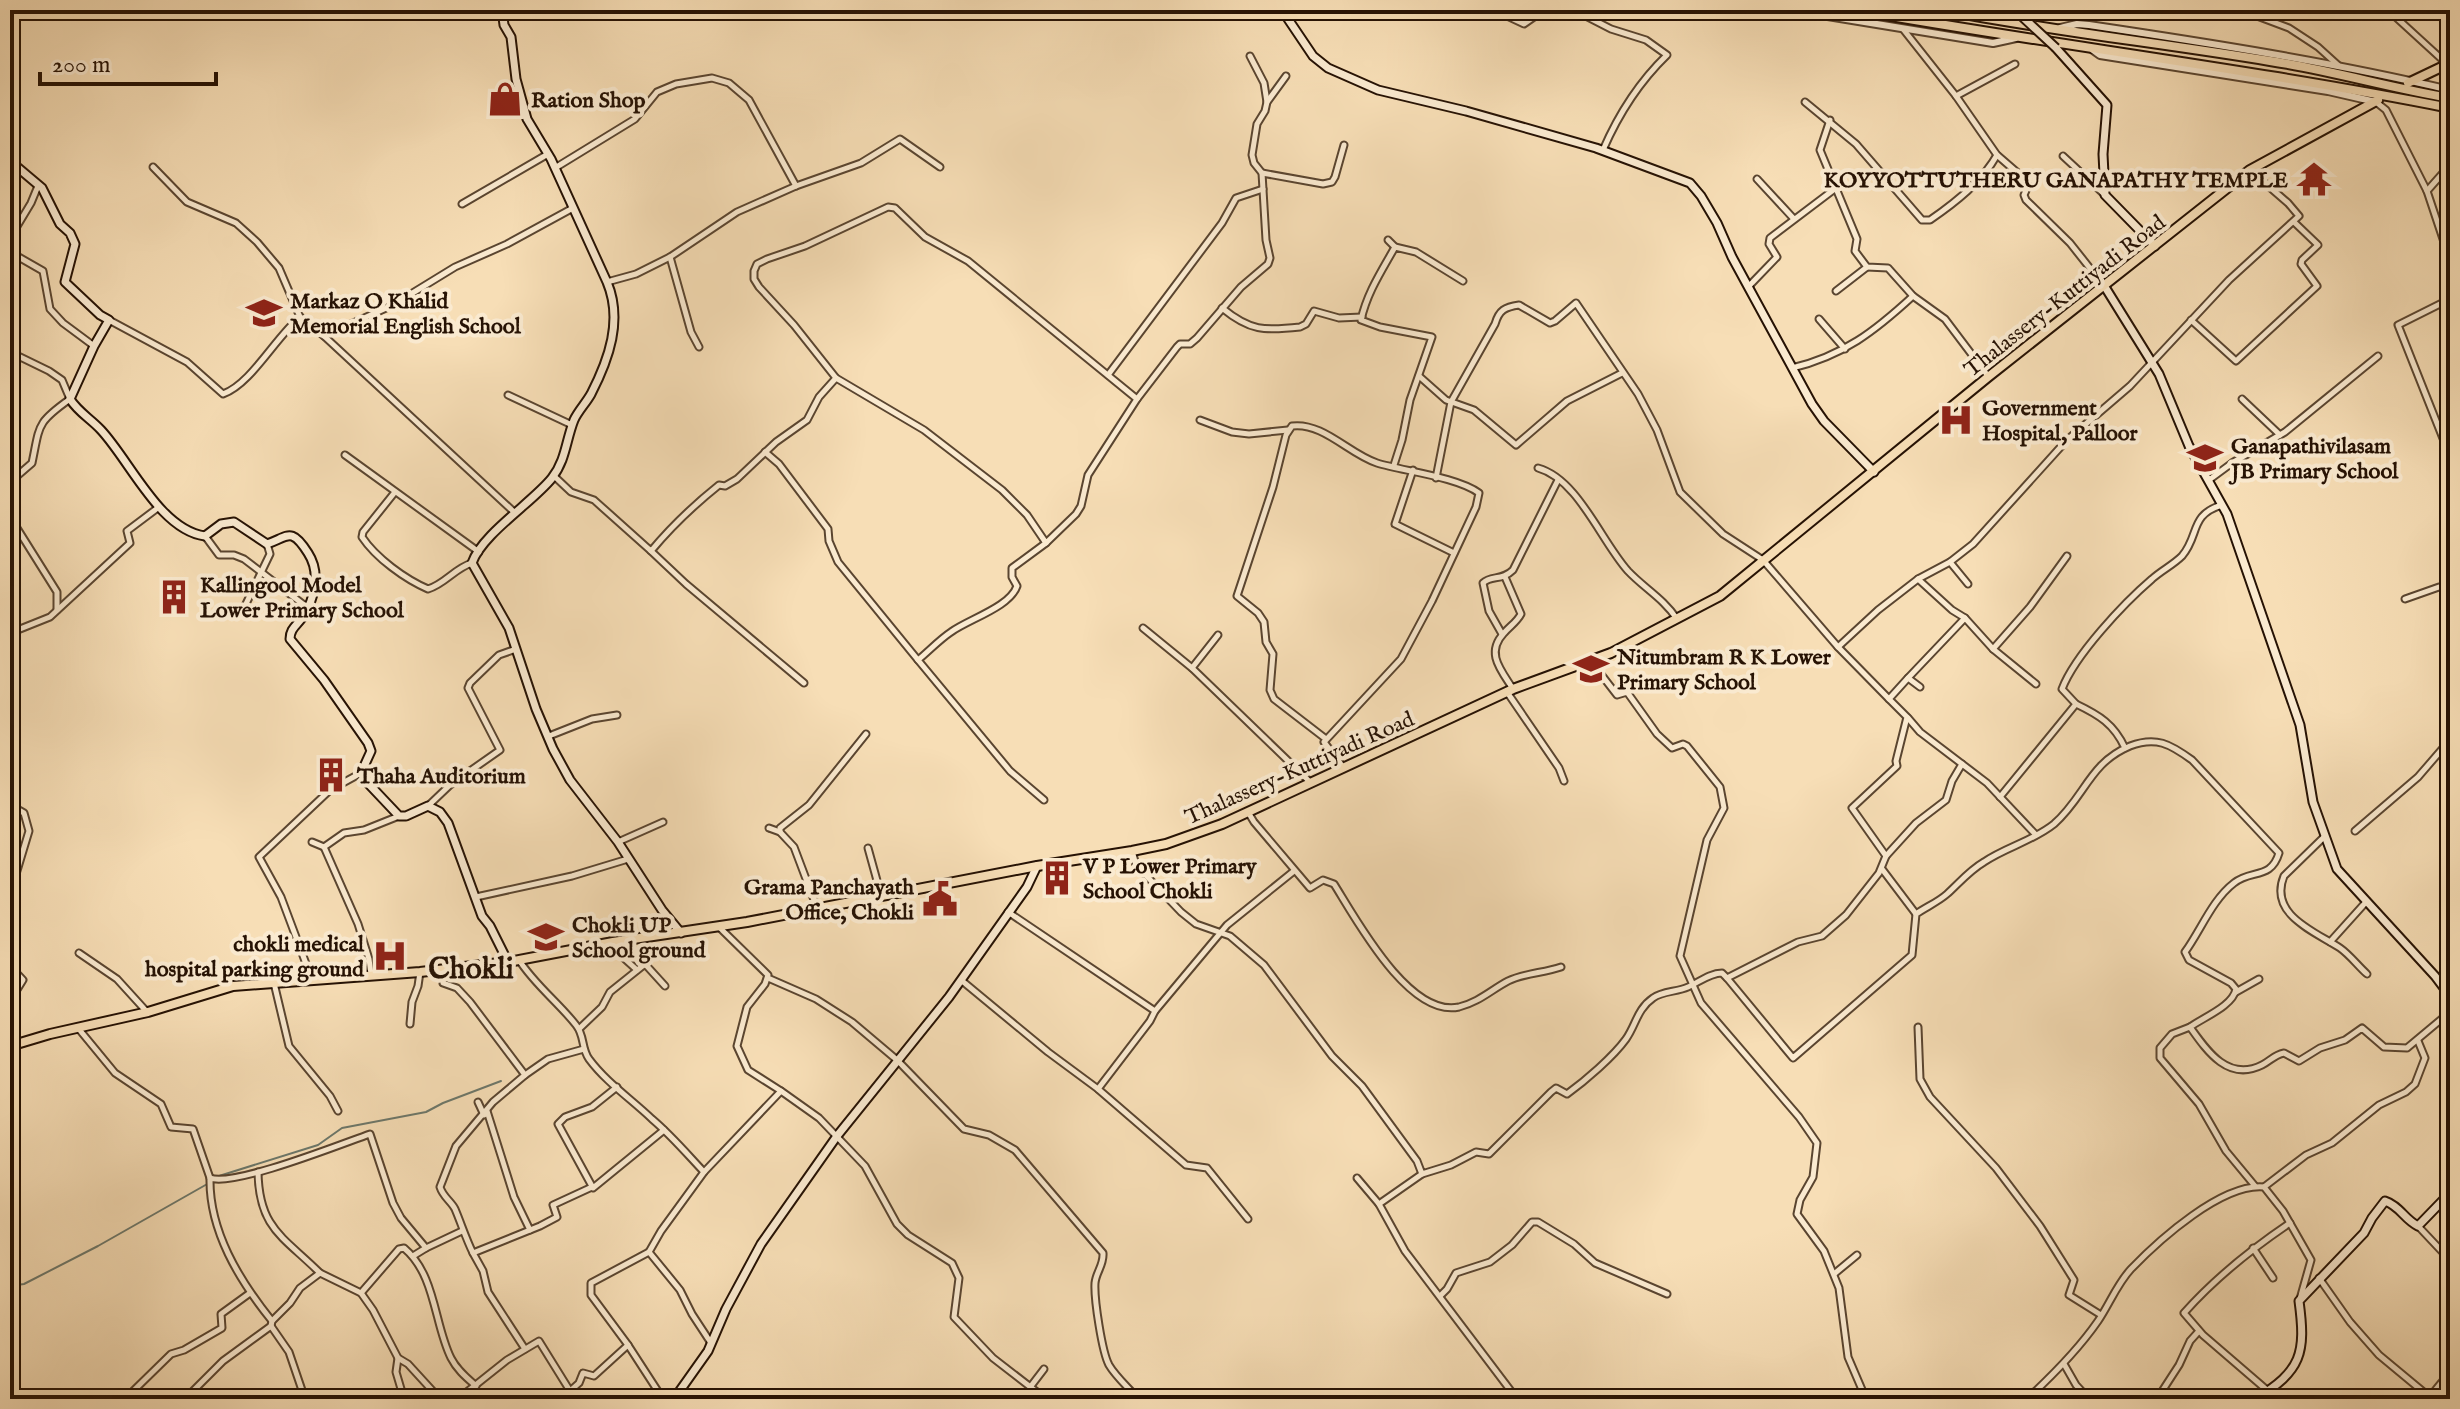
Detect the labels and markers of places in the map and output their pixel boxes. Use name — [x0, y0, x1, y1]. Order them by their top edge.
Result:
shop icon: Ration Shop — [486, 80, 524, 118]
place label: Ration Shop — [531, 87, 646, 115]
temple icon: KOYYOTTUTHERU GANAPATHY TEMPLE — [2295, 160, 2333, 198]
place label: KOYYOTTUTHERU GANAPATHY TEMPLE — [1823, 167, 2289, 195]
place label: Markaz O Khalid Memorial English School — [290, 288, 522, 341]
school or university icon: Markaz O Khalid Memorial English School — [245, 294, 283, 332]
place label: Government Hospital, Palloor — [1982, 395, 2139, 448]
hospital icon: Government Hospital, Palloor — [1937, 401, 1975, 439]
place label: Ganapathivilasam JB Primary School — [2228, 433, 2399, 486]
school or university icon: Ganapathivilasam JB Primary School — [2186, 439, 2224, 477]
place label: Kallingool Model Lower Primary School — [200, 572, 405, 625]
building icon: Kallingool Model Lower Primary School — [155, 578, 193, 616]
place label: Nitumbram R K Lower Primary School — [1616, 644, 1832, 697]
school or university icon: Nitumbram R K Lower Primary School — [1572, 650, 1610, 688]
building icon: Thaha Auditorium — [312, 756, 350, 794]
place label: Thaha Auditorium — [356, 763, 526, 791]
place label: V P Lower Primary School Chokli — [1082, 853, 1258, 906]
building icon: V P Lower Primary School Chokli — [1038, 859, 1076, 897]
place label: Grama Panchayath Office, Chokli — [744, 874, 914, 927]
public building icon: Grama Panchayath Office, Chokli — [921, 880, 959, 918]
place label: Chokli UP School ground — [572, 912, 707, 965]
school or university icon: Chokli UP School ground — [527, 918, 565, 956]
place label: chokli medical hospital parking ground — [144, 931, 365, 984]
hospital icon: chokli medical hospital parking ground — [371, 937, 409, 975]

